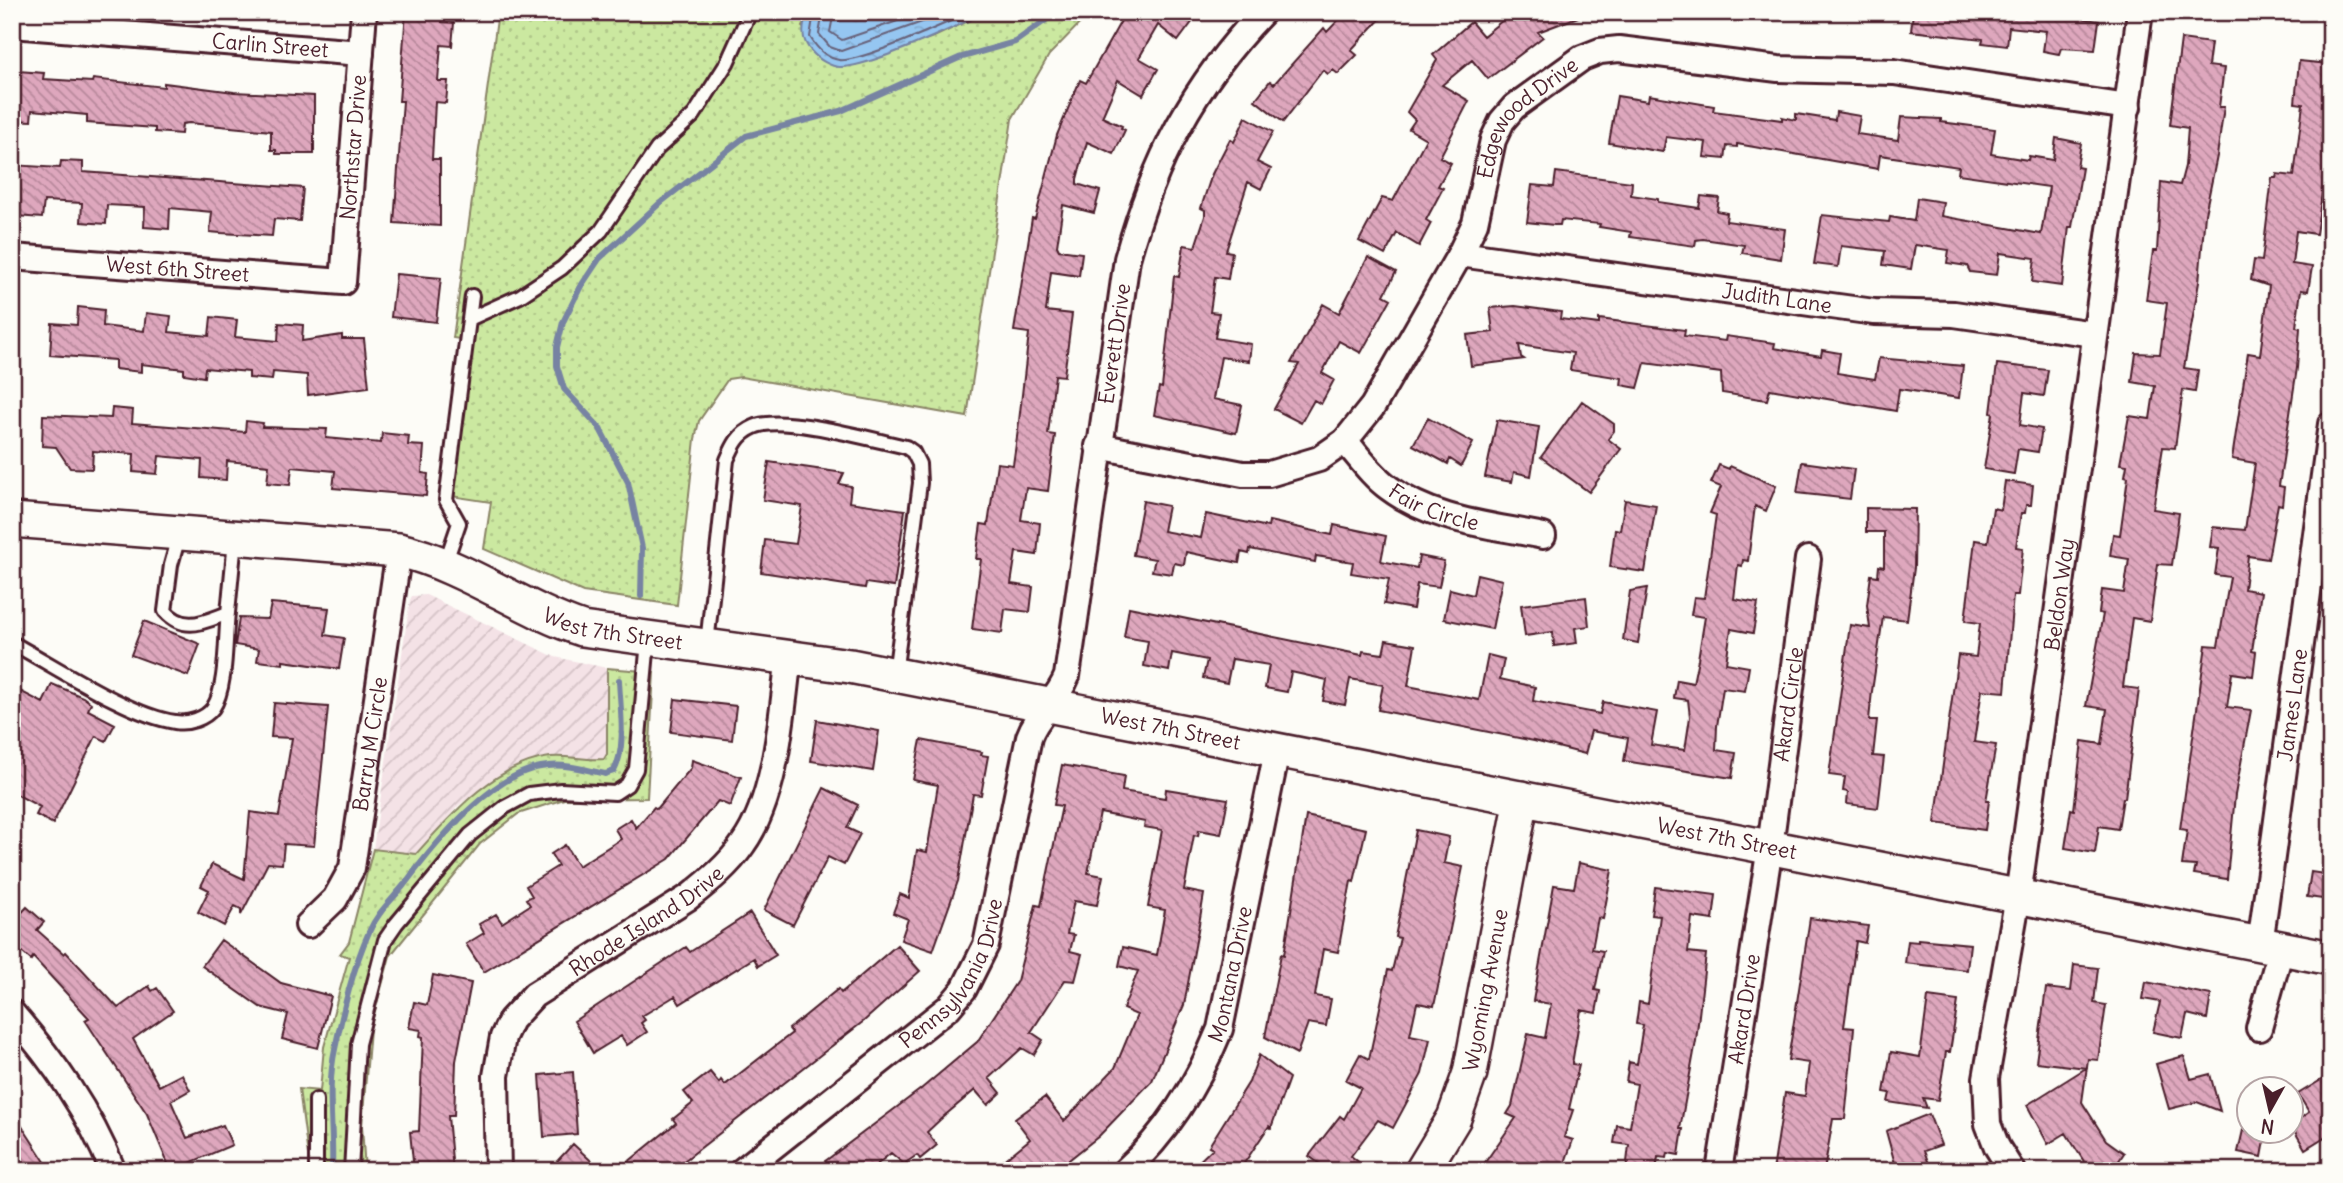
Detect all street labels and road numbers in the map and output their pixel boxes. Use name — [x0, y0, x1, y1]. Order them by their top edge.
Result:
street label: Carlin Street — [211, 27, 330, 63]
street label: Edgewood Drive — [1471, 51, 1583, 181]
street label: Northstar Drive — [334, 74, 372, 221]
street label: West 6th Street — [105, 250, 250, 288]
street label: Judith Lane — [1720, 277, 1834, 319]
street label: Everett Drive — [1092, 281, 1136, 406]
street label: Fair Circle — [1383, 478, 1481, 536]
street label: Beldon Way — [2038, 537, 2080, 653]
street label: West 7th Street — [539, 601, 684, 656]
street label: Akard Circle — [1767, 645, 1809, 763]
street label: James Lane — [2271, 647, 2313, 763]
street label: Barry M Circle — [347, 675, 393, 813]
street label: West 7th Street — [1098, 702, 1243, 756]
street label: West 7th Street — [1655, 811, 1799, 865]
street label: Rhode Island Drive — [564, 860, 729, 982]
street label: Pennsylvania Drive — [893, 896, 1008, 1054]
street label: Montana Drive — [1202, 904, 1258, 1047]
street label: Wyoming Avenue — [1457, 907, 1514, 1074]
street label: Akard Drive — [1722, 952, 1766, 1066]

